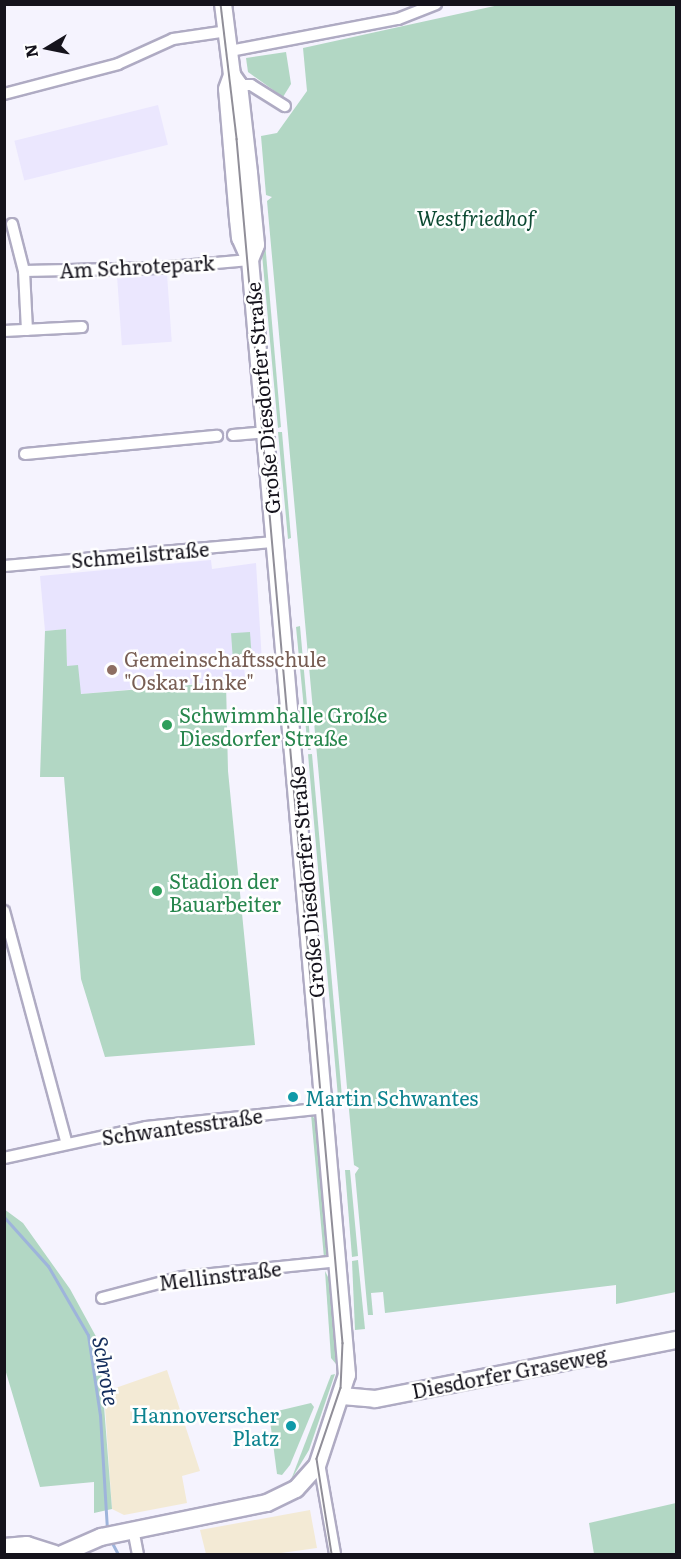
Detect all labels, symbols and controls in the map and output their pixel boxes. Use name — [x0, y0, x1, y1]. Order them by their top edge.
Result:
north arrow — [18, 18, 78, 78]
text: N — [17, 42, 43, 60]
park label: Westfriedhof — [417, 205, 535, 229]
street label: Am Schrotepark — [59, 250, 215, 282]
street label: Große Diesdorfer Straße — [240, 281, 284, 515]
street label: Schmeilstraße — [70, 536, 210, 572]
place label: Gemeinschaftsschule "Oskar Linke" — [124, 646, 326, 693]
marker: Gemeinschaftsschule "Oskar Linke" — [105, 663, 119, 677]
place label: Schwimmhalle Große Diesdorfer Straße — [179, 702, 387, 749]
marker: Schwimmhalle Große Diesdorfer Straße — [160, 718, 174, 732]
street label: Große Diesdorfer Straße — [284, 765, 328, 999]
place label: Stadion der Bauarbeiter — [169, 868, 281, 915]
marker: Stadion der Bauarbeiter — [150, 884, 164, 898]
place label: Martin Schwantes — [305, 1085, 478, 1109]
marker: Martin Schwantes — [286, 1090, 300, 1104]
street label: Schwantesstraße — [100, 1103, 264, 1149]
street label: Mellinstraße — [157, 1256, 283, 1294]
water label: Schrote — [88, 1334, 126, 1408]
street label: Diesdorfer Graseweg — [410, 1341, 608, 1403]
place label: Hannoverscher Platz — [131, 1402, 279, 1449]
marker: Hannoverscher Platz — [284, 1419, 298, 1433]

